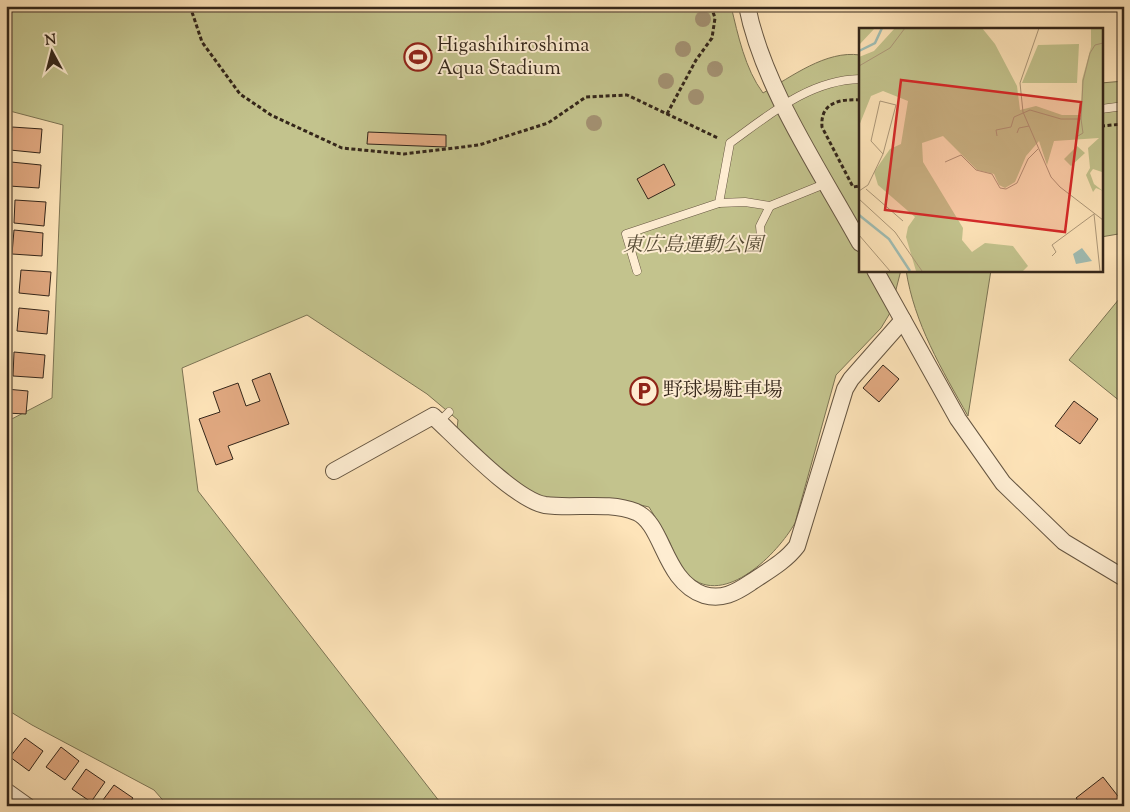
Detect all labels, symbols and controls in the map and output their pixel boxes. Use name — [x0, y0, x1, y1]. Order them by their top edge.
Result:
north arrow — [28, 28, 78, 78]
inset map — [859, 28, 1102, 271]
text: N — [44, 30, 57, 52]
place label: Higashihiroshima Aqua Stadium — [437, 32, 589, 84]
sports icon: Higashihiroshima Aqua Stadium — [403, 42, 433, 72]
park label: 東広島運動公園 — [623, 232, 766, 261]
parking icon: 野球場駐車場 — [629, 376, 659, 406]
place label: 野球場駐車場 — [663, 377, 783, 406]

